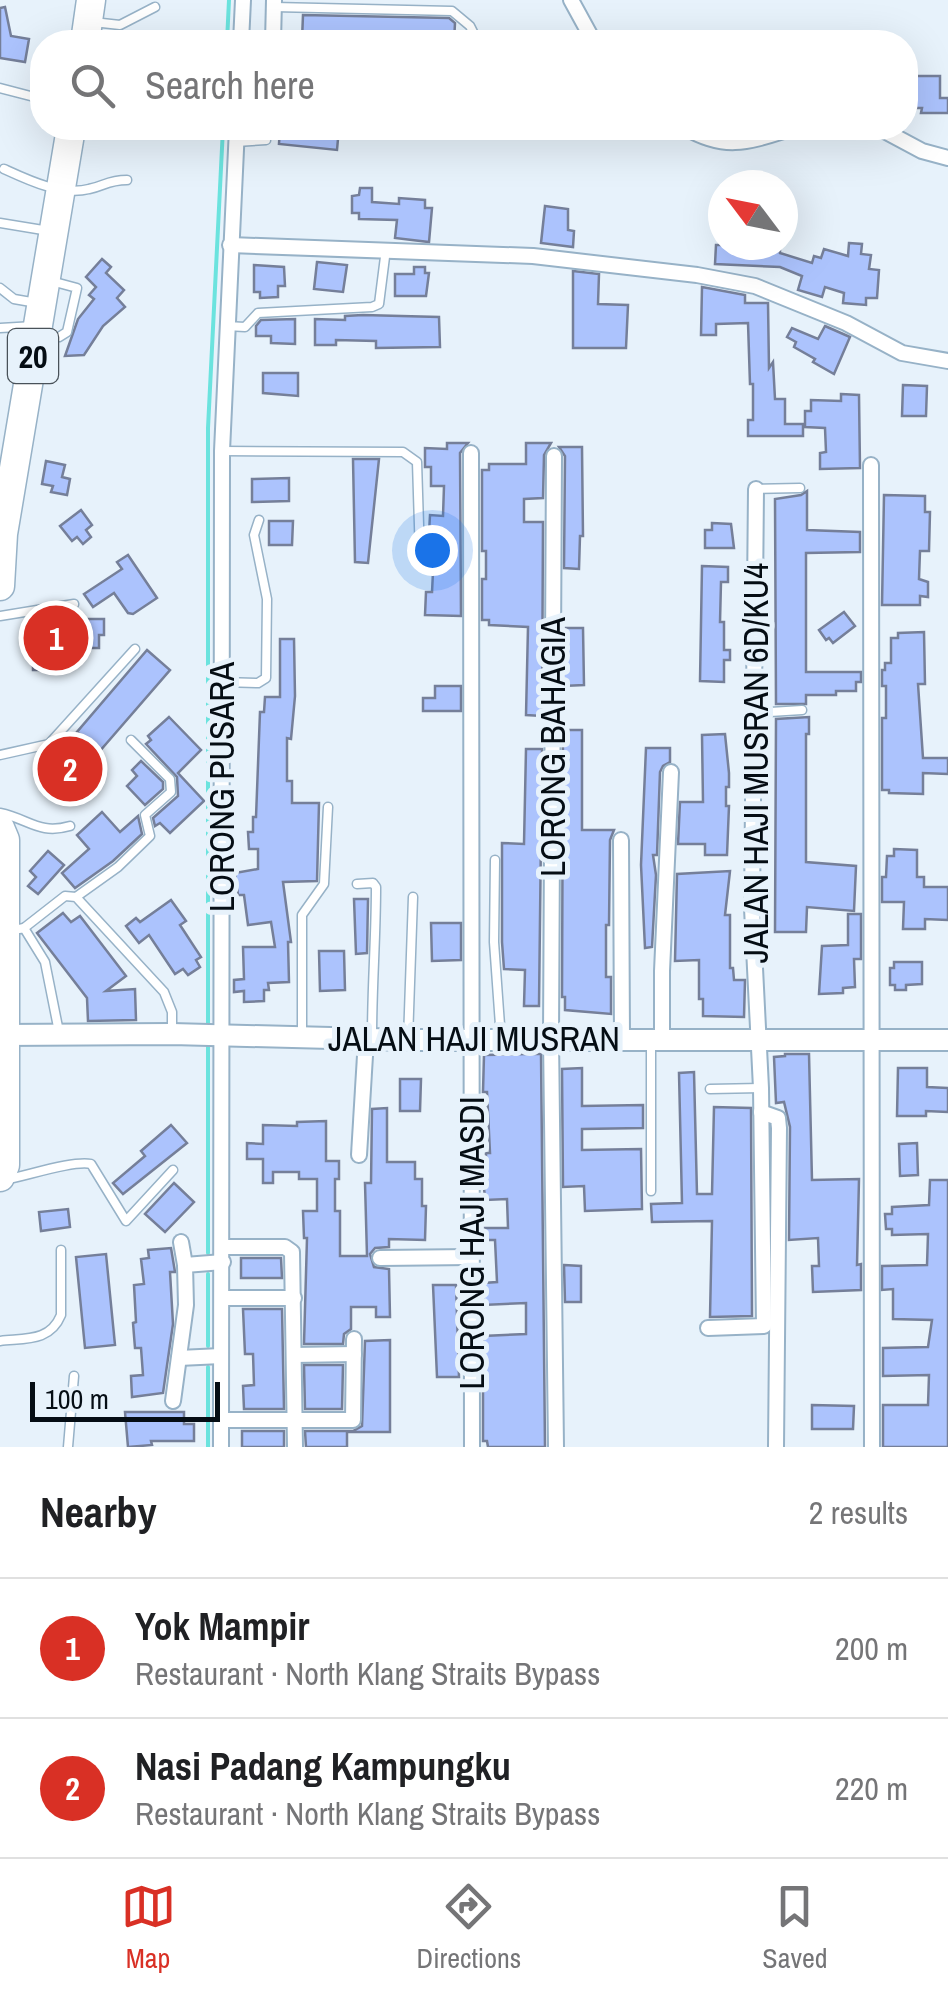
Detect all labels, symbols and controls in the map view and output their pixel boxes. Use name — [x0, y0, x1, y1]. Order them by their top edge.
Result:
search box — [30, 30, 918, 140]
icon: search — [65, 58, 120, 113]
text: Search here — [145, 60, 315, 111]
north arrow — [708, 170, 798, 260]
road number: 20 — [8, 329, 58, 383]
your location — [407, 525, 458, 576]
street label: JALAN HAJI MUSRAN 6D/KU4 — [732, 563, 779, 963]
pin: 1 — [23, 600, 88, 676]
street label: LORONG BAHAGIA — [529, 616, 576, 877]
street label: LORONG PUSARA — [198, 661, 245, 912]
pin: 2 — [38, 732, 102, 806]
street label: JALAN HAJI MUSRAN — [328, 1015, 620, 1062]
street label: LORONG HAJI MASDI — [448, 1096, 495, 1390]
scale bar — [30, 1377, 220, 1422]
text: 100 m — [45, 1380, 109, 1418]
text: Nearby — [40, 1484, 157, 1540]
text: 2 results — [809, 1491, 908, 1534]
text: Yok Mampir — [135, 1601, 309, 1652]
text: 1 — [65, 1627, 80, 1670]
text: 200 m — [835, 1627, 908, 1670]
text: Restaurant · North Klang Straits Bypass — [135, 1652, 600, 1695]
text: Nasi Padang Kampungku — [135, 1741, 511, 1792]
text: 2 — [65, 1767, 80, 1810]
text: 220 m — [835, 1767, 908, 1810]
text: Restaurant · North Klang Straits Bypass — [135, 1792, 600, 1835]
tab: Map — [121, 1879, 176, 1977]
tab: Directions — [417, 1879, 521, 1977]
tab: Saved — [762, 1879, 827, 1977]

